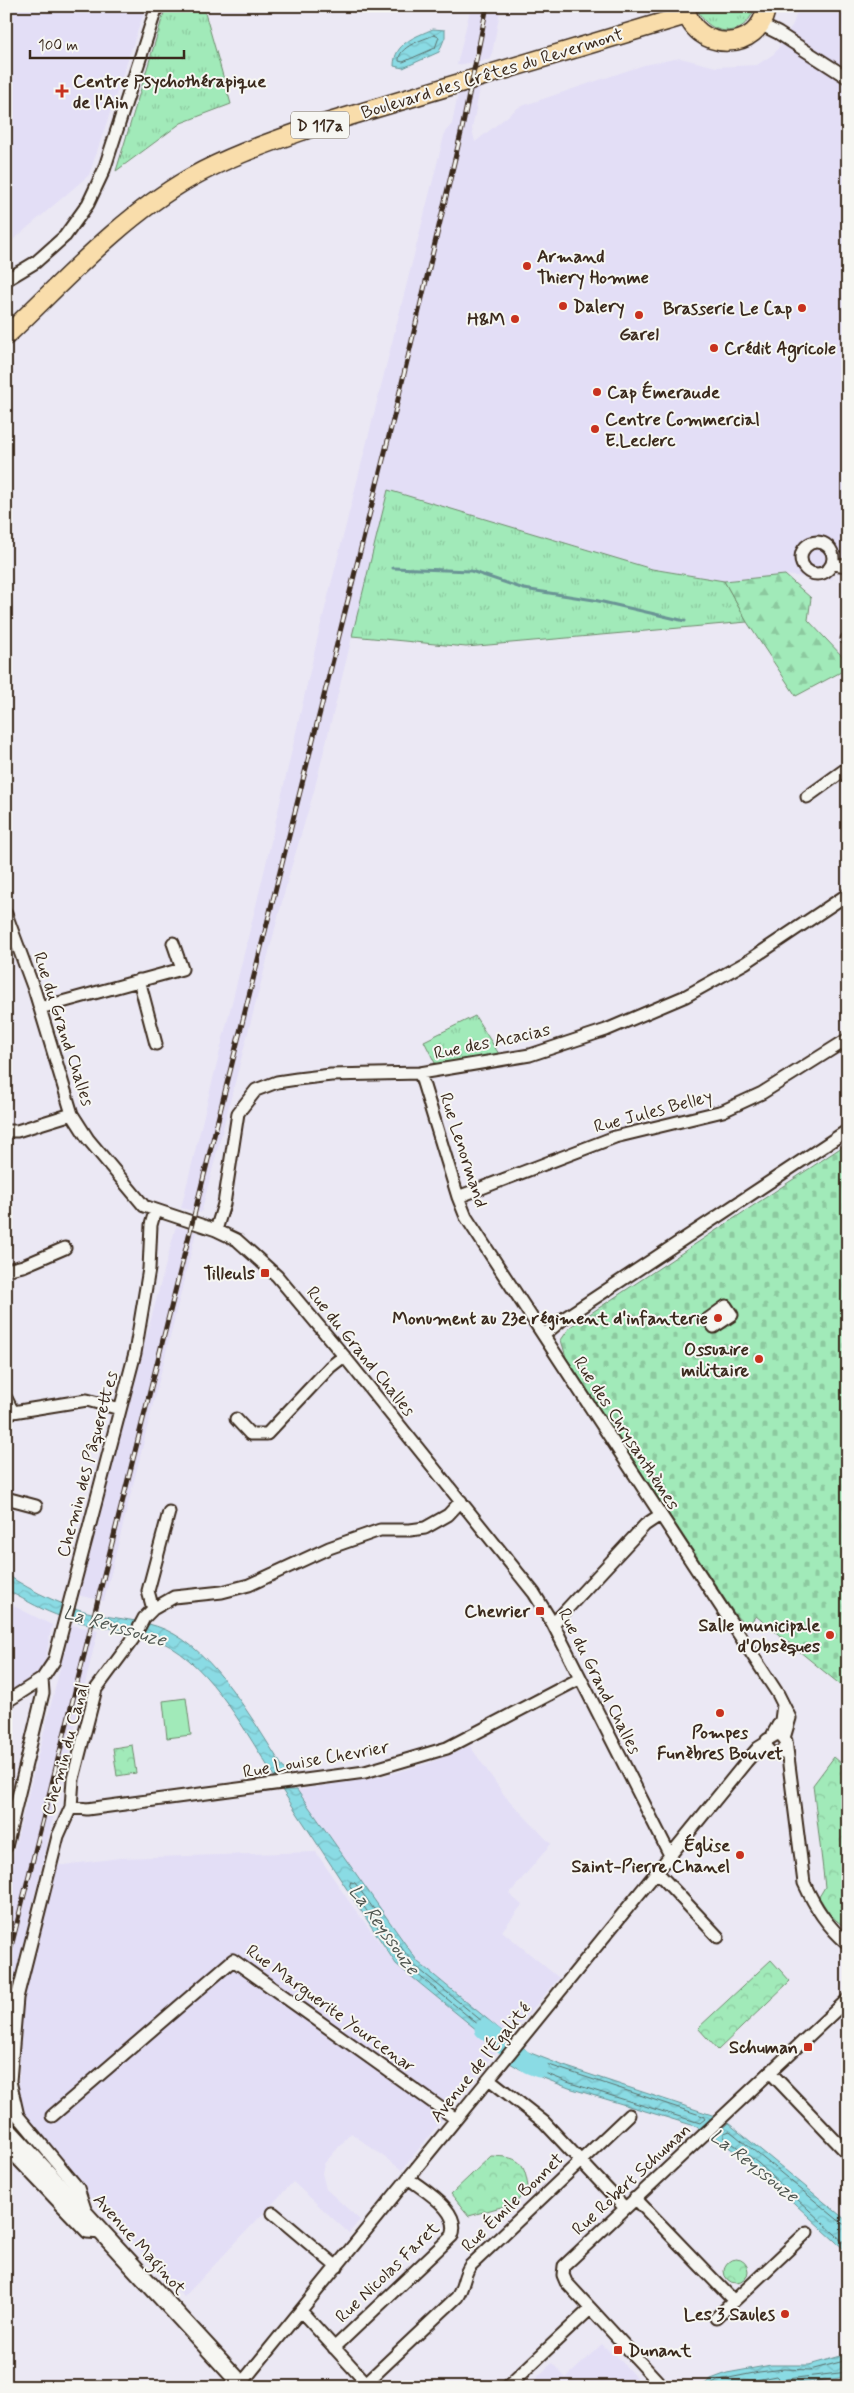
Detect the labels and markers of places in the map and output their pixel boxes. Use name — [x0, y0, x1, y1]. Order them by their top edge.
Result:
place label: Centre Psychothérapique de l'Ain — [73, 70, 266, 115]
marker: Centre Psychothérapique de l'Ain — [55, 84, 69, 98]
place label: Armand Thiery Homme — [537, 245, 649, 290]
marker: Armand Thiery Homme — [521, 260, 533, 272]
place label: Dalery — [573, 295, 625, 319]
place label: Brasserie Le Cap — [663, 297, 792, 321]
marker: Dalery — [557, 300, 569, 312]
marker: Brasserie Le Cap — [796, 302, 808, 314]
place label: H&M — [467, 308, 505, 332]
marker: Garel — [633, 309, 645, 321]
marker: H&M — [509, 313, 521, 325]
place label: Garel — [619, 323, 659, 347]
place label: Crédit Agricole — [724, 337, 836, 363]
marker: Crédit Agricole — [708, 342, 720, 354]
place label: Cap Émeraude — [607, 380, 720, 405]
marker: Cap Émeraude — [591, 386, 603, 398]
place label: Centre Commercial E.Leclerc — [605, 408, 760, 453]
marker: Centre Commercial E.Leclerc — [589, 423, 601, 435]
place label: Tilleuls — [204, 1262, 255, 1286]
marker: Tilleuls — [259, 1267, 271, 1279]
place label: Monument au 23e régiment d'infanterie — [392, 1307, 708, 1331]
marker: Monument au 23e régiment d'infanterie — [712, 1312, 724, 1324]
place label: Ossuaire militaire — [681, 1338, 750, 1383]
marker: Ossuaire militaire — [753, 1353, 765, 1365]
place label: Chevrier — [464, 1600, 531, 1624]
marker: Chevrier — [534, 1605, 546, 1617]
place label: Salle municipale d'Obsèques — [699, 1614, 820, 1659]
marker: Salle municipale d'Obsèques — [824, 1629, 836, 1641]
marker: Pompes Funèbres Bouvet — [714, 1707, 726, 1719]
place label: Pompes Funèbres Bouvet — [657, 1721, 784, 1766]
place label: Église Saint-Pierre Chanel — [572, 1833, 730, 1879]
marker: Église Saint-Pierre Chanel — [734, 1849, 746, 1861]
place label: Schuman — [729, 2036, 798, 2060]
marker: Schuman — [802, 2041, 814, 2053]
place label: Les 3 Saules — [684, 2303, 775, 2327]
marker: Les 3 Saules — [779, 2308, 791, 2320]
place label: Dunant — [628, 2339, 692, 2363]
marker: Dunant — [612, 2344, 624, 2356]

